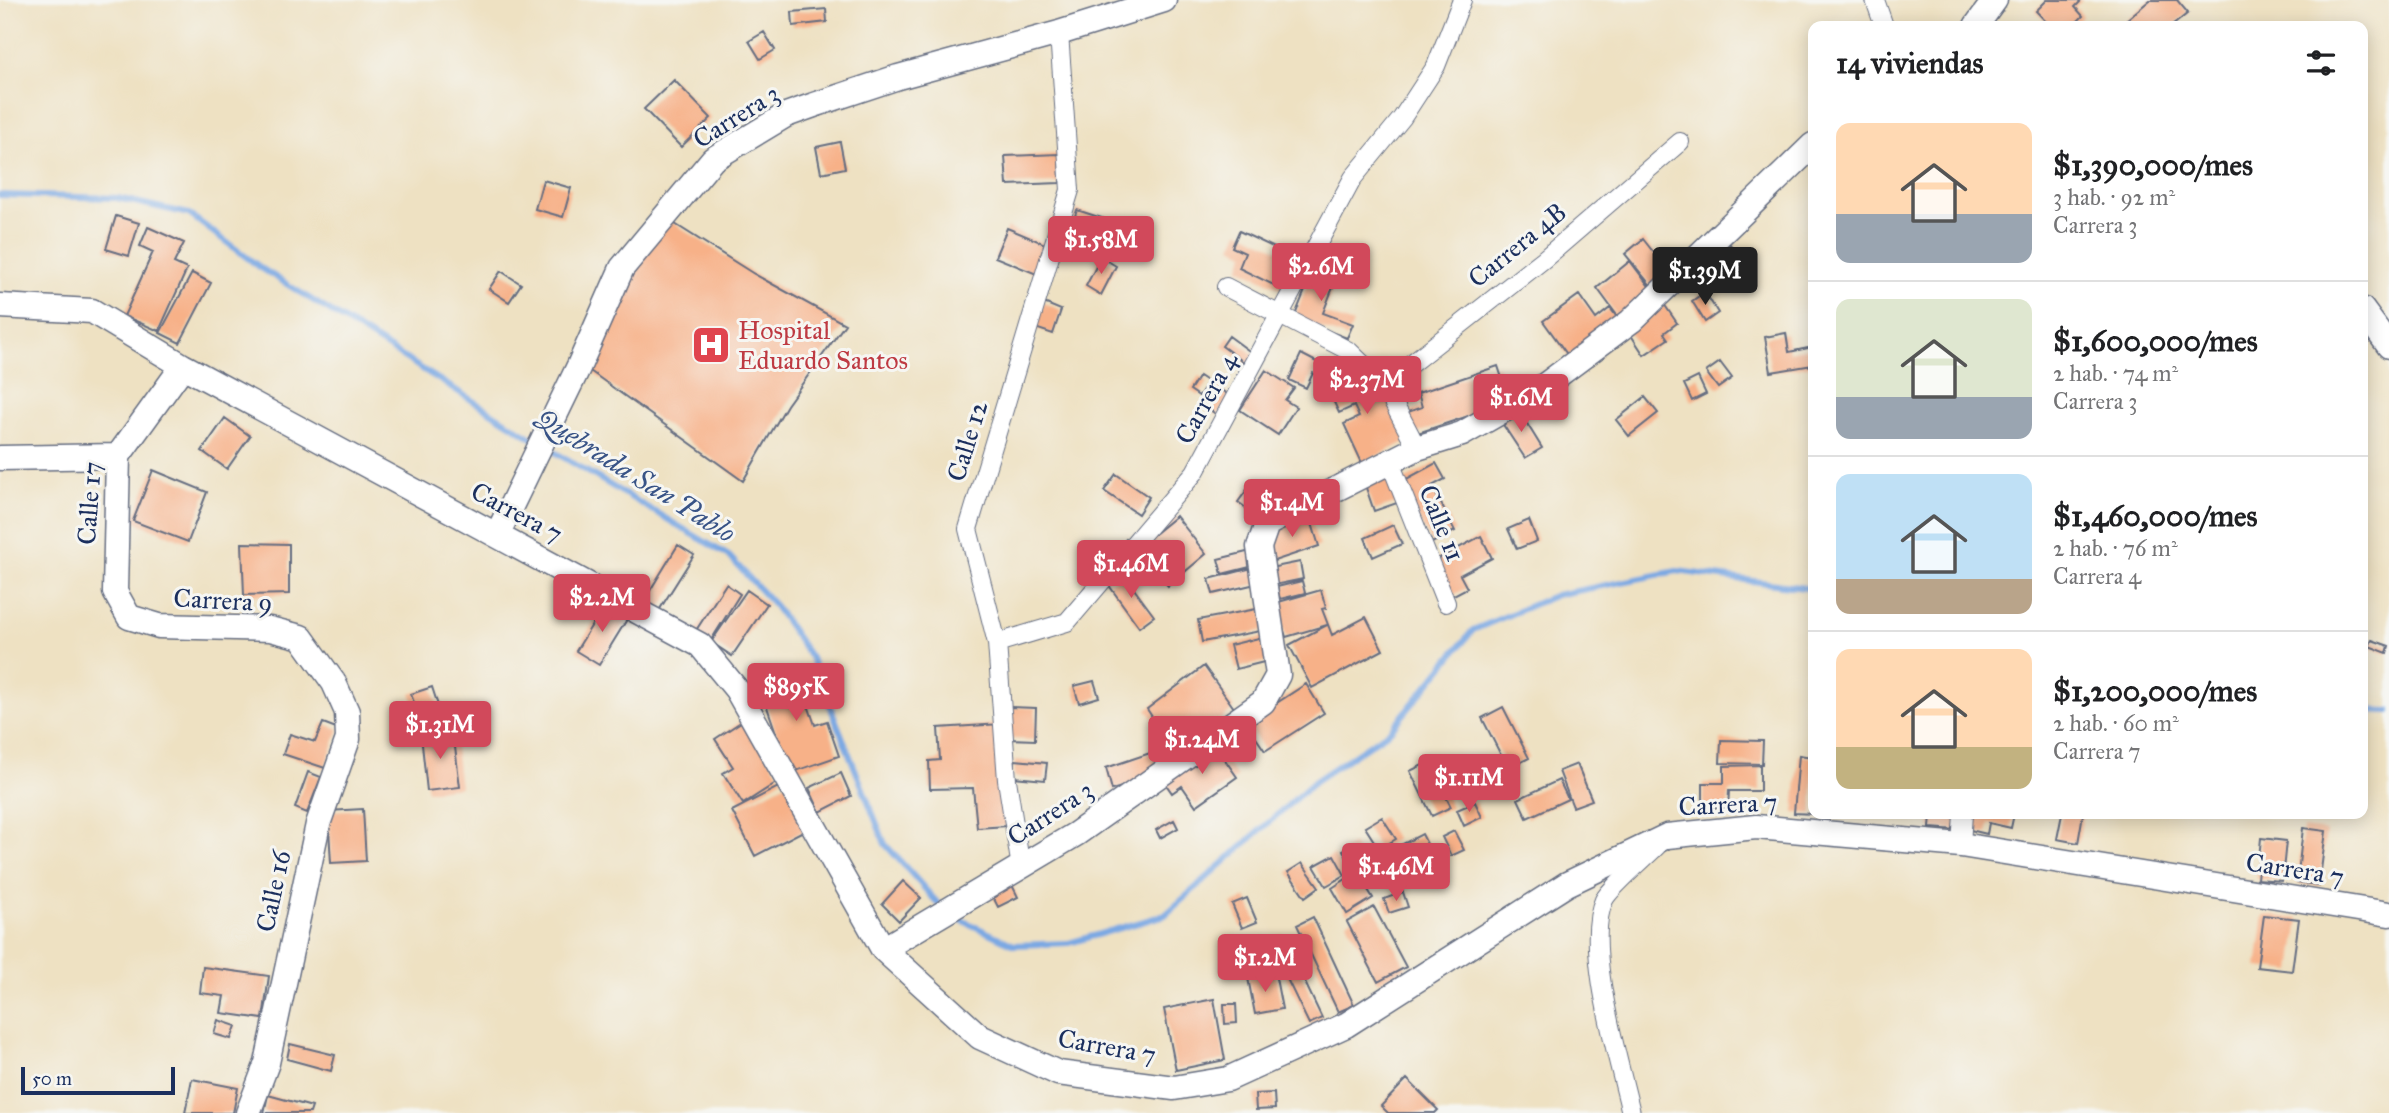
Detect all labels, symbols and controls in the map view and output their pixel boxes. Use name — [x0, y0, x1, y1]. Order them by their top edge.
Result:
icon: filters — [2302, 44, 2340, 82]
text: 14 viviendas — [1836, 45, 1984, 81]
street label: Carrera 3 — [687, 77, 785, 155]
text: $1,390,000/mes — [2053, 147, 2253, 183]
icon: home — [1892, 151, 1976, 235]
text: 3 hab. · 92 m² — [2053, 183, 2175, 211]
street label: Carrera 4B — [1462, 196, 1572, 294]
text: Carrera 3 — [2053, 211, 2138, 239]
pin: $1.58M — [1044, 216, 1158, 276]
text: $1.58M — [1064, 225, 1138, 253]
pin: $2.6M — [1272, 244, 1370, 303]
pin: $1.39M — [1648, 247, 1762, 307]
text: $2.6M — [1288, 252, 1354, 280]
text: $1.39M — [1669, 256, 1741, 284]
place label: Hospital Eduardo Santos — [738, 314, 908, 376]
text: $1,600,000/mes — [2053, 323, 2258, 359]
hospital icon: Hospital Eduardo Santos — [690, 324, 732, 366]
icon: home — [1892, 327, 1976, 411]
street label: Carrera 4 — [1168, 346, 1244, 449]
pin: $2.37M — [1310, 356, 1424, 416]
text: 2 hab. · 74 m² — [2053, 359, 2178, 387]
text: $2.37M — [1329, 365, 1405, 393]
pin: $1.6M — [1472, 374, 1570, 434]
text: $1.6M — [1489, 383, 1553, 411]
text: Carrera 3 — [2053, 387, 2138, 415]
street label: Calle 12 — [940, 397, 994, 485]
water label: Quebrada San Pablo — [528, 399, 742, 551]
street label: Calle 17 — [70, 460, 108, 546]
street label: Carrera 7 — [466, 475, 568, 549]
pin: $1.4M — [1243, 480, 1341, 539]
street label: Calle 11 — [1412, 480, 1472, 566]
text: $1.4M — [1260, 488, 1324, 516]
text: $1,460,000/mes — [2053, 498, 2257, 534]
icon: home — [1892, 502, 1976, 586]
text: 2 hab. · 76 m² — [2053, 534, 2178, 562]
pin: $1.46M — [1074, 540, 1188, 600]
text: $1.46M — [1093, 549, 1169, 577]
text: Carrera 4 — [2053, 562, 2141, 590]
pin: $2.2M — [553, 574, 651, 634]
street label: Carrera 9 — [173, 581, 273, 619]
text: $2.2M — [569, 583, 635, 611]
pin: $895K — [747, 664, 845, 723]
text: $895K — [763, 672, 829, 700]
text: $1,200,000/mes — [2053, 673, 2257, 709]
icon: home — [1892, 677, 1976, 761]
pin: $1.31M — [383, 702, 497, 761]
text: 2 hab. · 60 m² — [2053, 709, 2179, 737]
text: $1.31M — [405, 710, 475, 738]
pin: $1.24M — [1145, 716, 1259, 776]
text: $1.24M — [1164, 725, 1240, 753]
text: Carrera 7 — [2053, 737, 2141, 765]
pin: $1.11M — [1412, 754, 1526, 814]
text: $1.11M — [1434, 763, 1504, 791]
street label: Carrera 3 — [1001, 774, 1099, 852]
street label: Carrera 7 — [1678, 785, 1778, 823]
pin: $1.46M — [1339, 844, 1453, 903]
street label: Carrera 7 — [2244, 845, 2346, 893]
street label: Calle 16 — [249, 847, 297, 935]
text: $1.46M — [1358, 852, 1434, 880]
pin: $1.2M — [1216, 934, 1314, 994]
text: $1.2M — [1234, 943, 1296, 971]
street label: Carrera 7 — [1055, 1022, 1159, 1070]
scale bar — [21, 1064, 175, 1096]
text: 50 m — [32, 1067, 72, 1090]

